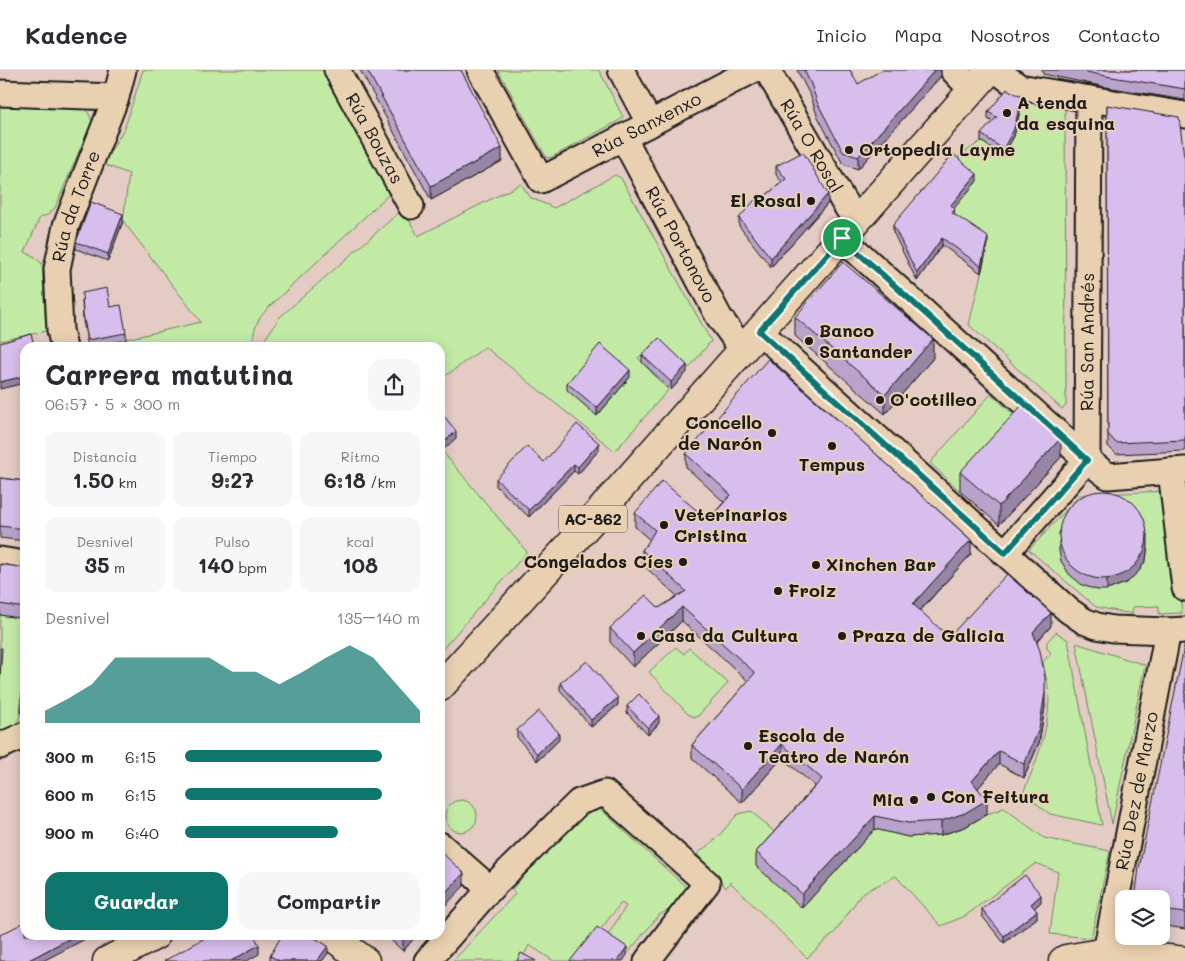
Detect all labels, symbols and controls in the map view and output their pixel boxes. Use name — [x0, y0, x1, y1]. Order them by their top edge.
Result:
text: Kadence — [25, 19, 127, 50]
text: Inicio — [816, 23, 867, 47]
text: Mapa — [895, 23, 942, 47]
text: Nosotros — [970, 23, 1050, 47]
text: Contacto — [1078, 23, 1160, 47]
street label: Rúa Sanxenxo — [588, 86, 705, 162]
street label: Rúa Bouzas — [341, 88, 410, 188]
place label: A tenda da esquina — [1017, 90, 1115, 135]
street label: Rúa O Rosal — [775, 94, 849, 197]
marker: A tenda da esquina — [1001, 107, 1013, 119]
place label: Ortopedia Layme — [859, 137, 1016, 161]
marker: Ortopedia Layme — [843, 144, 855, 156]
street label: Rúa da Torre — [46, 147, 105, 264]
street label: Rúa Portonovo — [640, 182, 722, 307]
place label: El Rosal — [730, 188, 801, 212]
marker: El Rosal — [805, 195, 817, 207]
pin — [821, 217, 863, 259]
icon: arrive — [828, 224, 856, 252]
street label: Rúa San Andrés — [1074, 273, 1099, 411]
place label: Banco Santander — [819, 318, 913, 363]
marker: Banco Santander — [803, 335, 815, 347]
text: Carrera matutina — [45, 356, 294, 392]
button: share — [368, 359, 420, 411]
place label: O'cotilleo — [890, 387, 977, 411]
text: 06:57 · 5 × 300 m — [45, 393, 180, 414]
marker: O'cotilleo — [874, 394, 886, 406]
place label: Concello de Narón — [678, 410, 762, 455]
marker: Concello de Narón — [766, 427, 778, 439]
marker: Tempus — [826, 440, 838, 452]
text: Distancia — [73, 447, 137, 466]
text: Tiempo — [208, 447, 257, 466]
text: Ritmo — [341, 447, 380, 466]
place label: Tempus — [799, 452, 865, 476]
text: 1.50 — [73, 466, 114, 493]
text: 9:27 — [211, 466, 254, 493]
text: 6:18 — [324, 466, 366, 493]
text: km — [114, 473, 137, 492]
text: /km — [366, 473, 396, 492]
place label: Veterinarios Cristina — [674, 502, 788, 547]
road number: AC-862 — [559, 506, 627, 532]
marker: Veterinarios Cristina — [658, 519, 670, 531]
text: Desnivel — [76, 532, 133, 551]
text: Pulso — [215, 532, 250, 551]
text: kcal — [346, 532, 374, 551]
place label: Congelados Cíes — [524, 549, 673, 573]
text: 35 — [85, 551, 109, 578]
text: 140 — [198, 551, 234, 578]
text: 108 — [342, 551, 378, 578]
place label: Xinchen Bar — [826, 552, 936, 576]
marker: Congelados Cíes — [677, 556, 689, 568]
text: m — [109, 558, 125, 577]
text: bpm — [234, 558, 267, 577]
marker: Xinchen Bar — [810, 559, 822, 571]
place label: Froiz — [788, 578, 836, 602]
marker: Froiz — [772, 585, 784, 597]
text: Desnivel — [45, 607, 110, 628]
text: 135–140 m — [337, 607, 420, 628]
place label: Casa da Cultura — [651, 623, 798, 647]
place label: Praza de Galicia — [852, 623, 1005, 647]
marker: Casa da Cultura — [635, 630, 647, 642]
marker: Praza de Galicia — [836, 630, 848, 642]
street label: Rúa Dez de Marzo — [1109, 709, 1163, 872]
place label: Escola de Teatro de Narón — [758, 723, 909, 768]
marker: Escola de Teatro de Narón — [742, 740, 754, 752]
text: 300 m — [45, 746, 94, 767]
text: 6:15 — [125, 746, 156, 767]
text: 600 m — [45, 784, 94, 805]
text: 6:15 — [125, 784, 156, 805]
place label: Con Feitura — [941, 784, 1049, 808]
place label: Mia — [872, 787, 904, 811]
marker: Con Feitura — [925, 791, 937, 803]
marker: Mia — [908, 794, 920, 806]
text: 900 m — [45, 822, 94, 843]
text: 6:40 — [125, 822, 159, 843]
button: Guardar — [45, 872, 228, 930]
button: Compartir — [238, 872, 420, 930]
map controls — [1115, 890, 1170, 945]
button: layers — [1115, 890, 1170, 945]

